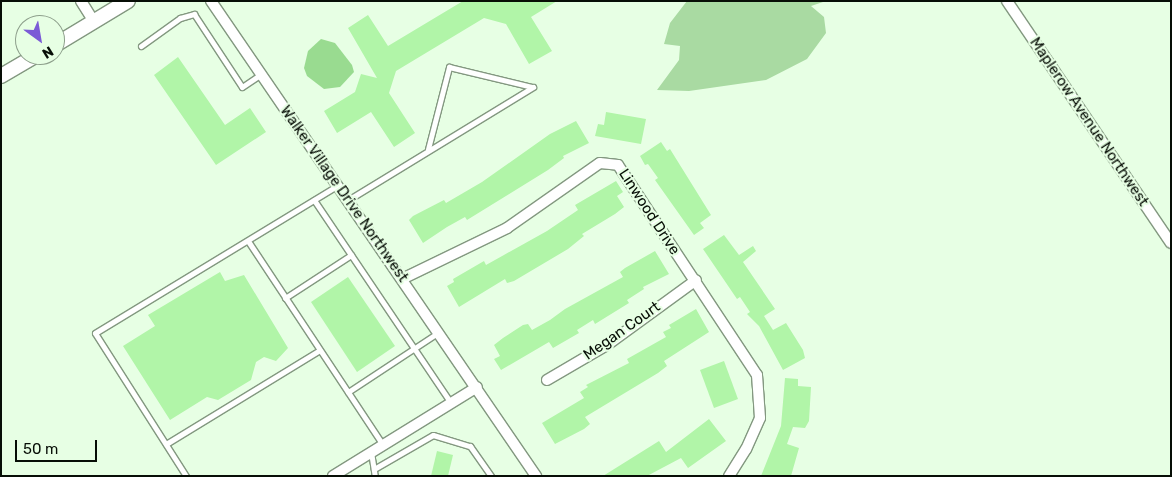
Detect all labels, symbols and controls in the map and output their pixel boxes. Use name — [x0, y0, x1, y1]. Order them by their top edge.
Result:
north arrow — [15, 15, 65, 65]
street label: Maplerow Avenue Northwest — [1026, 34, 1152, 210]
text: N — [39, 42, 56, 62]
street label: Walker Village Drive Northwest — [276, 102, 412, 286]
street label: Linwood Drive — [615, 166, 683, 258]
street label: Megan Court — [580, 298, 664, 364]
scale bar — [18, 430, 100, 462]
text: 50 m — [23, 440, 58, 458]

